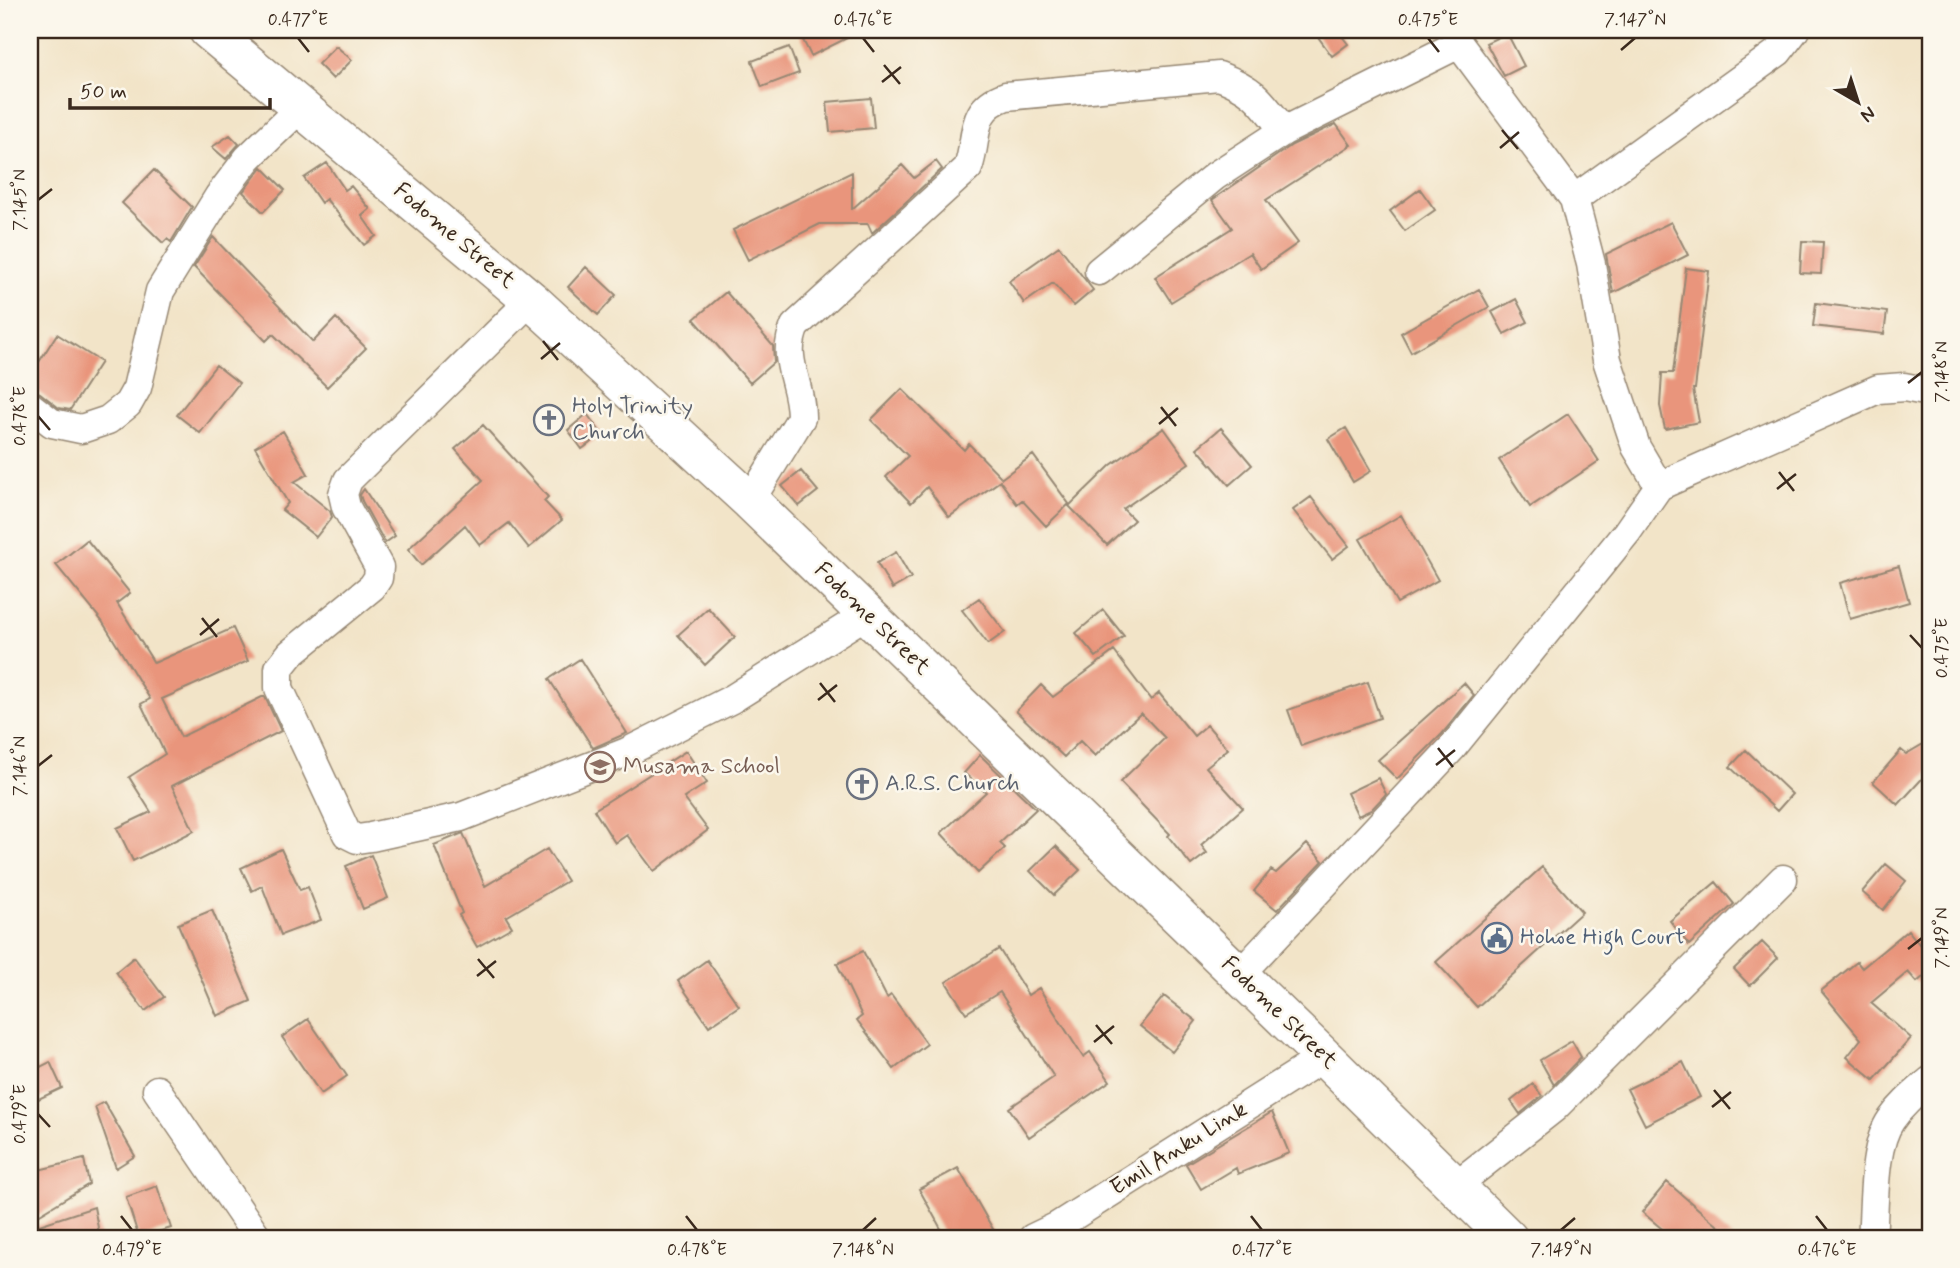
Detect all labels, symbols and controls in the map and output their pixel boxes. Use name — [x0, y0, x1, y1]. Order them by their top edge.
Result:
text: 0.477°E — [268, 8, 328, 32]
text: 0.476°E — [834, 8, 892, 32]
text: 0.475°E — [1398, 8, 1458, 32]
text: 7.147°N — [1604, 8, 1666, 32]
scale bar — [70, 66, 270, 110]
north arrow — [1824, 66, 1894, 136]
text: 50 m — [80, 78, 127, 106]
text: N — [1855, 100, 1881, 128]
text: 7.145°N — [8, 169, 32, 231]
street label: Fodome Street — [387, 176, 522, 296]
text: 7.148°N — [1930, 341, 1954, 403]
text: 0.478°E — [8, 386, 32, 446]
place label: Holy Trinity Church — [572, 392, 693, 448]
church icon: Holy Trinity Church — [532, 403, 566, 437]
street label: Fodome Street — [807, 556, 937, 682]
text: 0.475°E — [1930, 618, 1954, 678]
text: 7.146°N — [8, 736, 32, 796]
school or university icon: Musama School — [583, 750, 617, 784]
place label: Musama School — [623, 752, 780, 782]
church icon: A.R.S. Church — [845, 767, 879, 801]
place label: A.R.S. Church — [885, 769, 1019, 799]
text: 7.149°N — [1930, 907, 1954, 969]
public building icon: Hohoe High Court — [1480, 921, 1514, 955]
place label: Hohoe High Court — [1520, 923, 1686, 955]
street label: Fodome Street — [1214, 950, 1344, 1076]
text: 0.479°E — [8, 1084, 32, 1144]
street label: Emil Anku Link — [1105, 1095, 1253, 1203]
text: 0.479°E — [102, 1238, 162, 1262]
text: 0.478°E — [667, 1238, 727, 1262]
text: 7.148°N — [832, 1238, 894, 1262]
text: 0.477°E — [1232, 1238, 1292, 1262]
text: 7.149°N — [1530, 1238, 1592, 1262]
text: 0.476°E — [1798, 1238, 1856, 1262]

